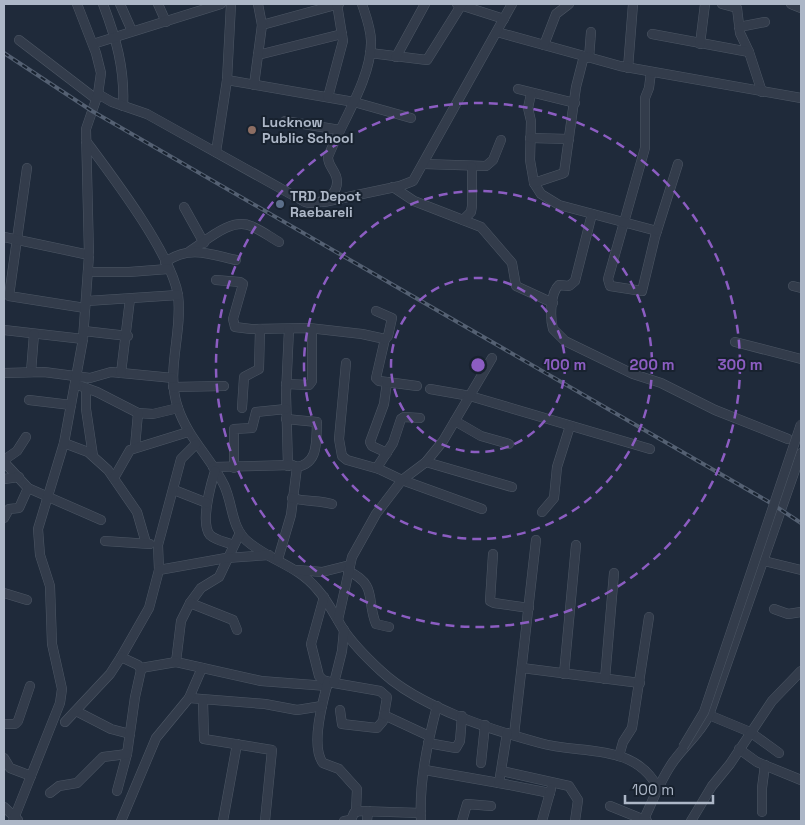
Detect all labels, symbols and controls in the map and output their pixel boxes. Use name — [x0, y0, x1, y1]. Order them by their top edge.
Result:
place label: Lucknow Public School — [262, 113, 353, 147]
marker: Lucknow Public School — [246, 124, 258, 136]
place label: TRD Depot Raebareli — [290, 187, 361, 221]
marker: TRD Depot Raebareli — [274, 198, 286, 210]
text: 100 m — [544, 355, 586, 374]
text: 200 m — [630, 355, 674, 374]
text: 300 m — [717, 355, 763, 374]
centre of rings — [469, 356, 487, 374]
scale bar — [625, 772, 712, 804]
text: 100 m — [632, 780, 674, 799]

